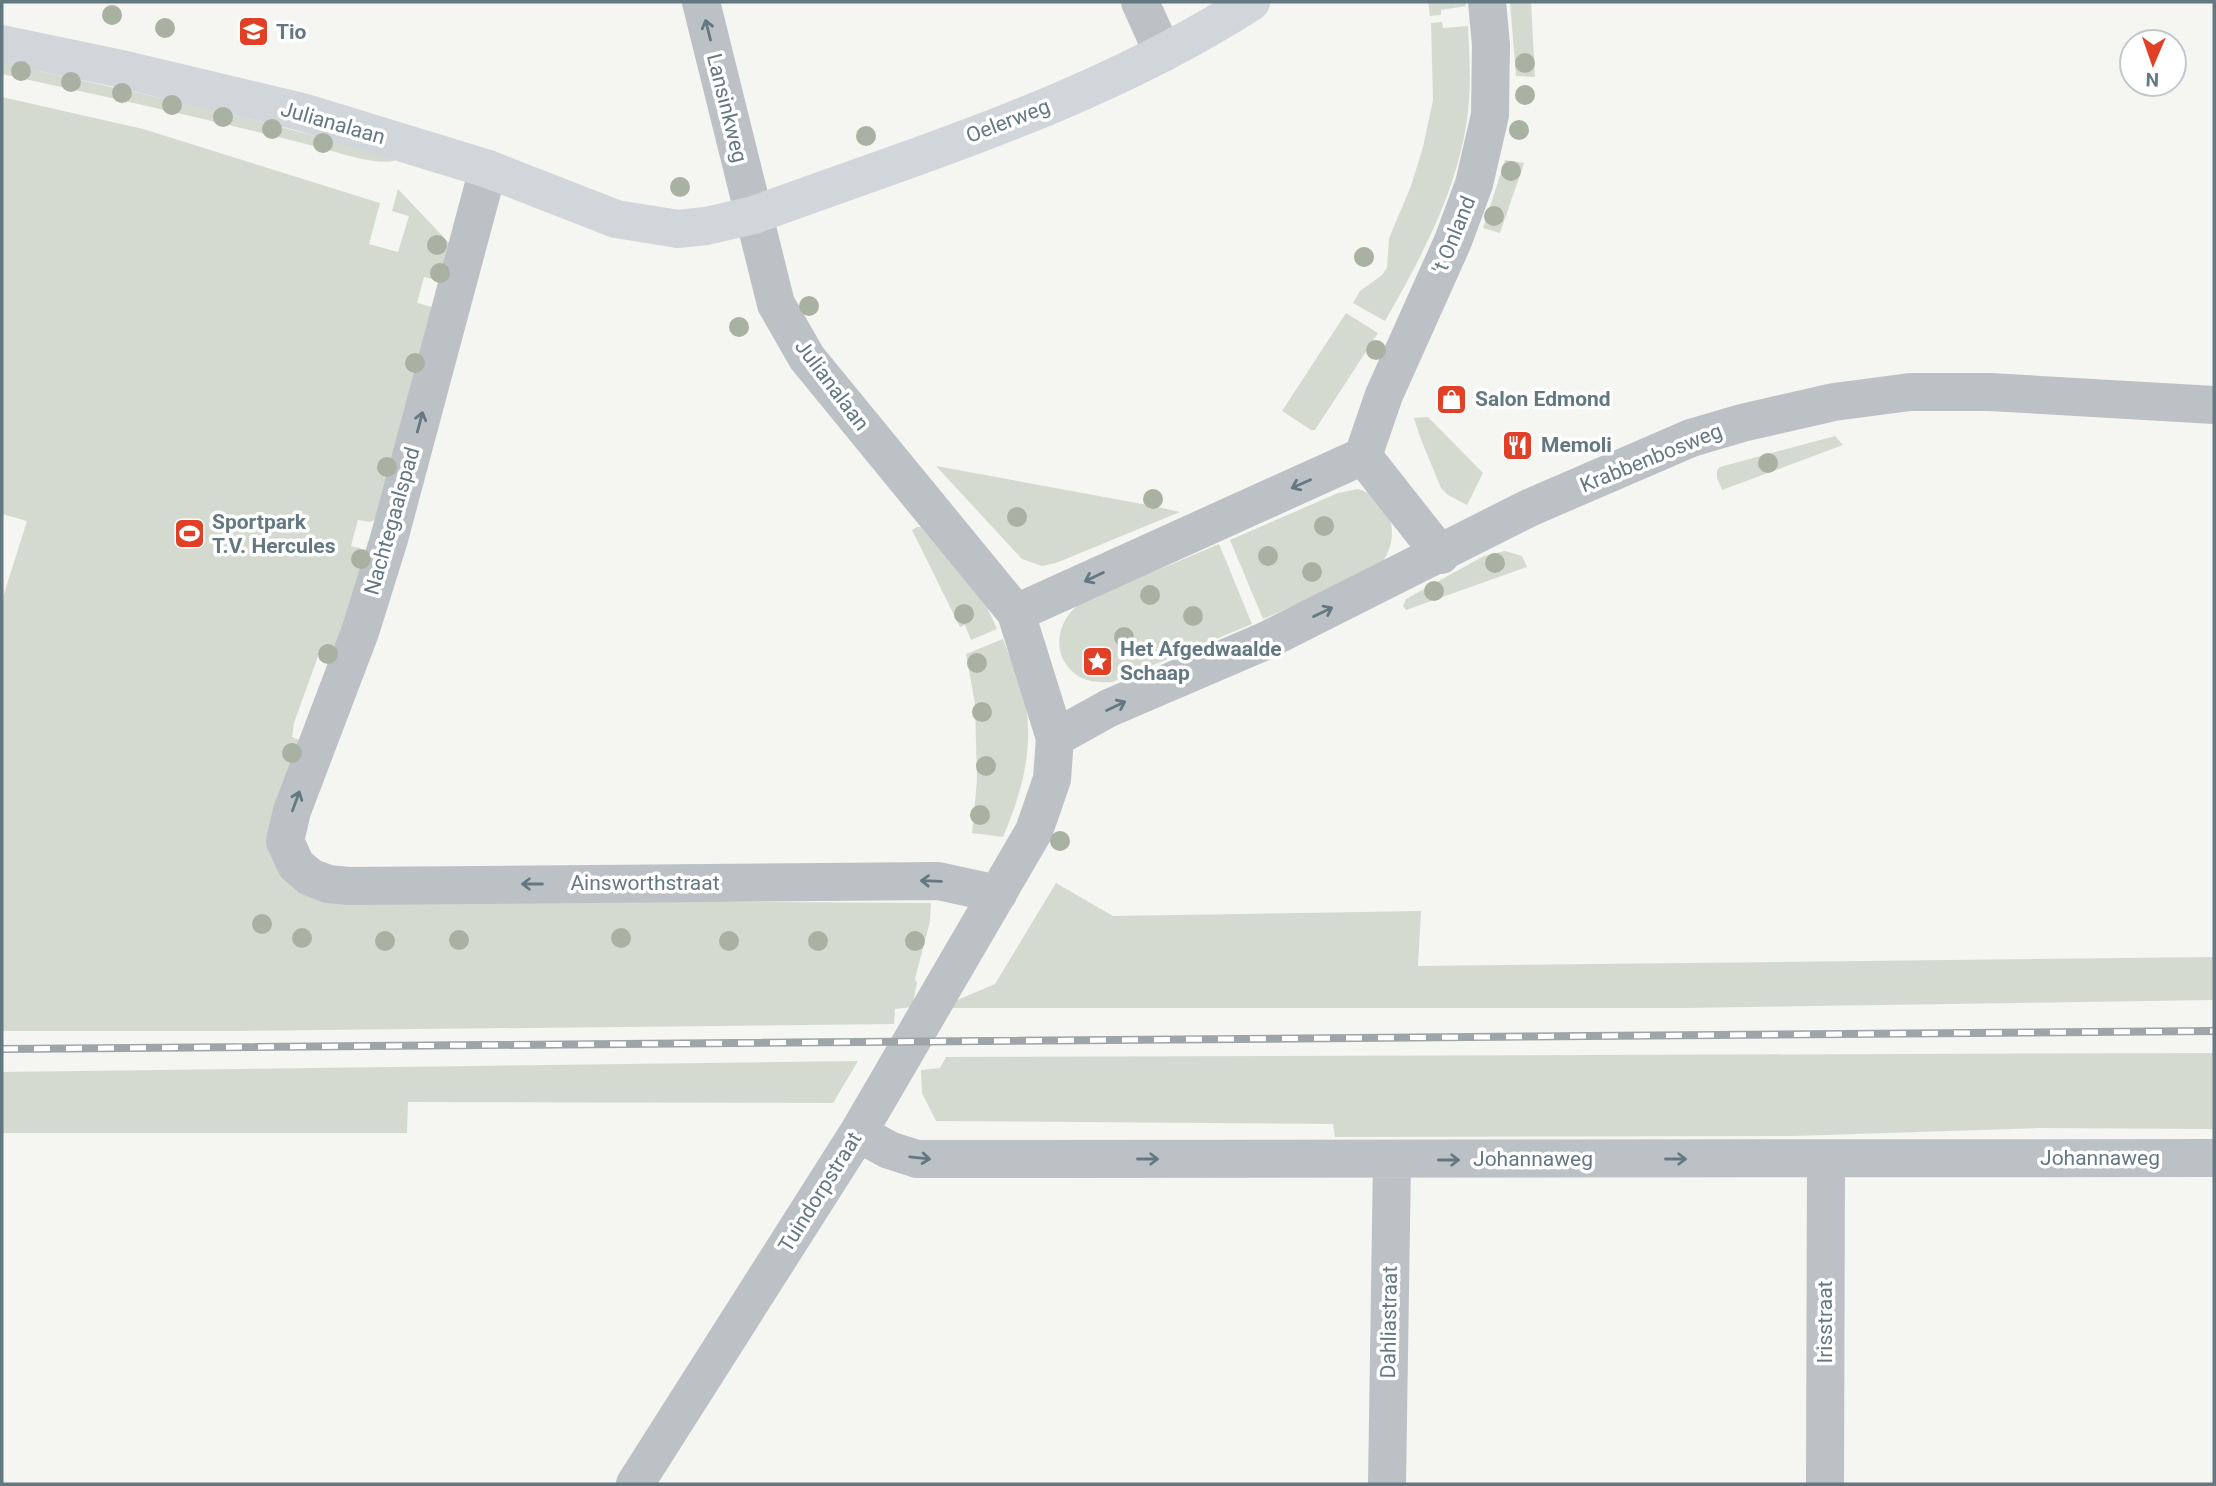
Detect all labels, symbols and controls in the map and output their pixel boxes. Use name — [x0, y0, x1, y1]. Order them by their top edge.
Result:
school or university icon: Tio — [236, 15, 270, 49]
one-way arrow — [701, 19, 714, 42]
place label: Tio — [276, 20, 307, 44]
north arrow — [2118, 28, 2188, 98]
street label: Lansinkweg — [702, 51, 752, 165]
text: N — [2145, 68, 2160, 91]
street label: Oelerweg — [963, 94, 1053, 148]
street label: Julianalaan — [278, 97, 388, 149]
street label: 't Onland — [1428, 193, 1480, 277]
street label: Julianalaan — [790, 335, 874, 435]
shop icon: Salon Edmond — [1435, 382, 1469, 416]
place label: Salon Edmond — [1475, 387, 1611, 411]
one-way arrow — [414, 411, 427, 434]
street label: Krabbenbosweg — [1577, 419, 1725, 497]
restaurant icon: Memoli — [1501, 428, 1535, 462]
place label: Memoli — [1541, 433, 1612, 457]
street label: Nachtegaalspad — [359, 444, 425, 598]
one-way arrow — [1291, 478, 1312, 491]
place label: Sportpark T.V. Hercules — [212, 510, 336, 558]
sports icon: Sportpark T.V. Hercules — [172, 517, 206, 551]
one-way arrow — [1083, 571, 1105, 584]
one-way arrow — [1312, 605, 1333, 619]
place label: Het Afgedwaalde Schaap — [1120, 637, 1282, 685]
place icon: Het Afgedwaalde Schaap — [1080, 644, 1114, 678]
one-way arrow — [1105, 699, 1126, 712]
one-way arrow — [291, 790, 303, 812]
street label: Ainsworthstraat — [570, 871, 720, 895]
one-way arrow — [920, 875, 943, 888]
one-way arrow — [521, 877, 544, 891]
street label: Tuindorpstraat — [774, 1128, 866, 1256]
street label: Johannaweg — [2040, 1146, 2160, 1170]
street label: Johannaweg — [1473, 1147, 1593, 1171]
one-way arrow — [909, 1151, 931, 1164]
one-way arrow — [1136, 1152, 1159, 1166]
one-way arrow — [1665, 1152, 1688, 1166]
one-way arrow — [1437, 1153, 1460, 1167]
street label: Dahliastraat — [1376, 1265, 1402, 1378]
street label: Irisstraat — [1813, 1280, 1837, 1363]

